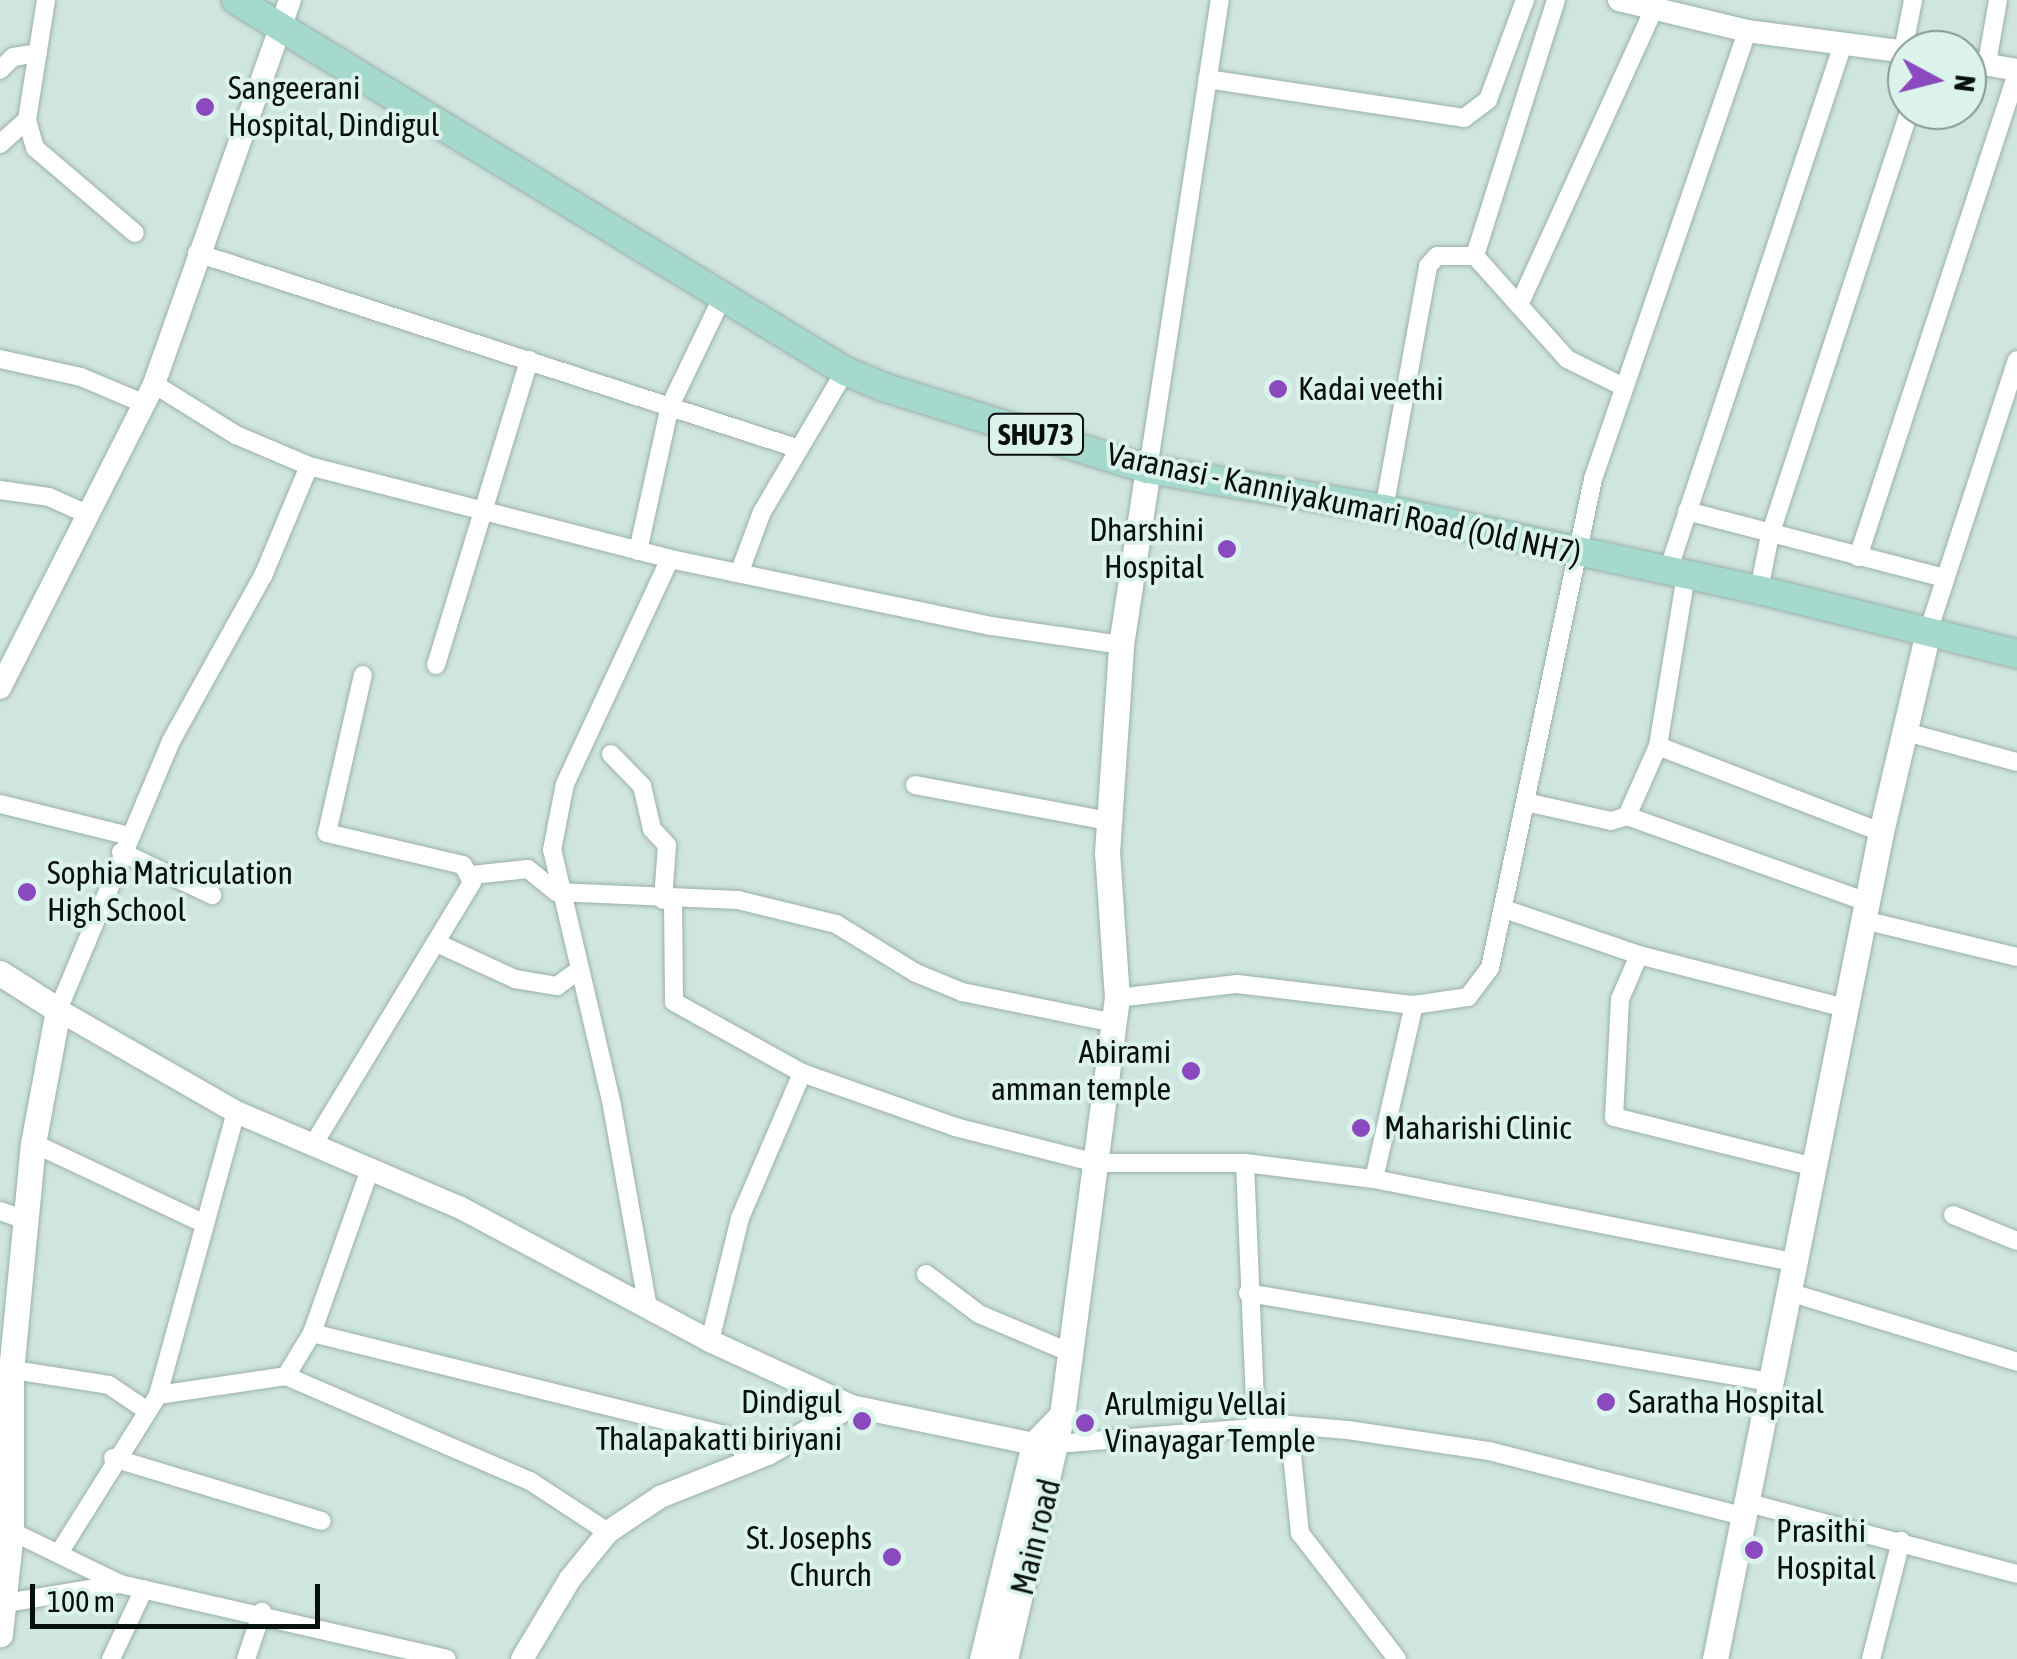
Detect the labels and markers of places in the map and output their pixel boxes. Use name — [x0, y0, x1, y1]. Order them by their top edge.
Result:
place label: Sangeerani Hospital, Dindigul — [228, 70, 439, 145]
marker: Sangeerani Hospital, Dindigul — [192, 94, 218, 120]
place label: Kadai veethi — [1298, 370, 1444, 408]
marker: Kadai veethi — [1267, 378, 1289, 400]
place label: Dharshini Hospital — [1089, 512, 1204, 587]
marker: Dharshini Hospital — [1214, 536, 1240, 562]
place label: Sophia Matriculation High School — [47, 855, 293, 930]
marker: Sophia Matriculation High School — [16, 881, 38, 903]
place label: Abirami amman temple — [991, 1034, 1171, 1109]
marker: Abirami amman temple — [1180, 1060, 1202, 1082]
place label: Maharishi Clinic — [1384, 1109, 1571, 1147]
marker: Maharishi Clinic — [1348, 1115, 1374, 1141]
place label: Saratha Hospital — [1628, 1383, 1824, 1421]
place label: Dindigul Thalapakatti biriyani — [596, 1384, 842, 1459]
place label: Arulmigu Vellai Vinayagar Temple — [1105, 1386, 1316, 1461]
marker: Saratha Hospital — [1593, 1389, 1619, 1415]
marker: Dindigul Thalapakatti biriyani — [851, 1410, 873, 1432]
marker: Arulmigu Vellai Vinayagar Temple — [1074, 1412, 1096, 1434]
place label: Prasithi Hospital — [1776, 1513, 1876, 1588]
place label: St. Josephs Church — [746, 1520, 872, 1595]
marker: Prasithi Hospital — [1741, 1537, 1767, 1563]
marker: St. Josephs Church — [881, 1546, 903, 1568]

